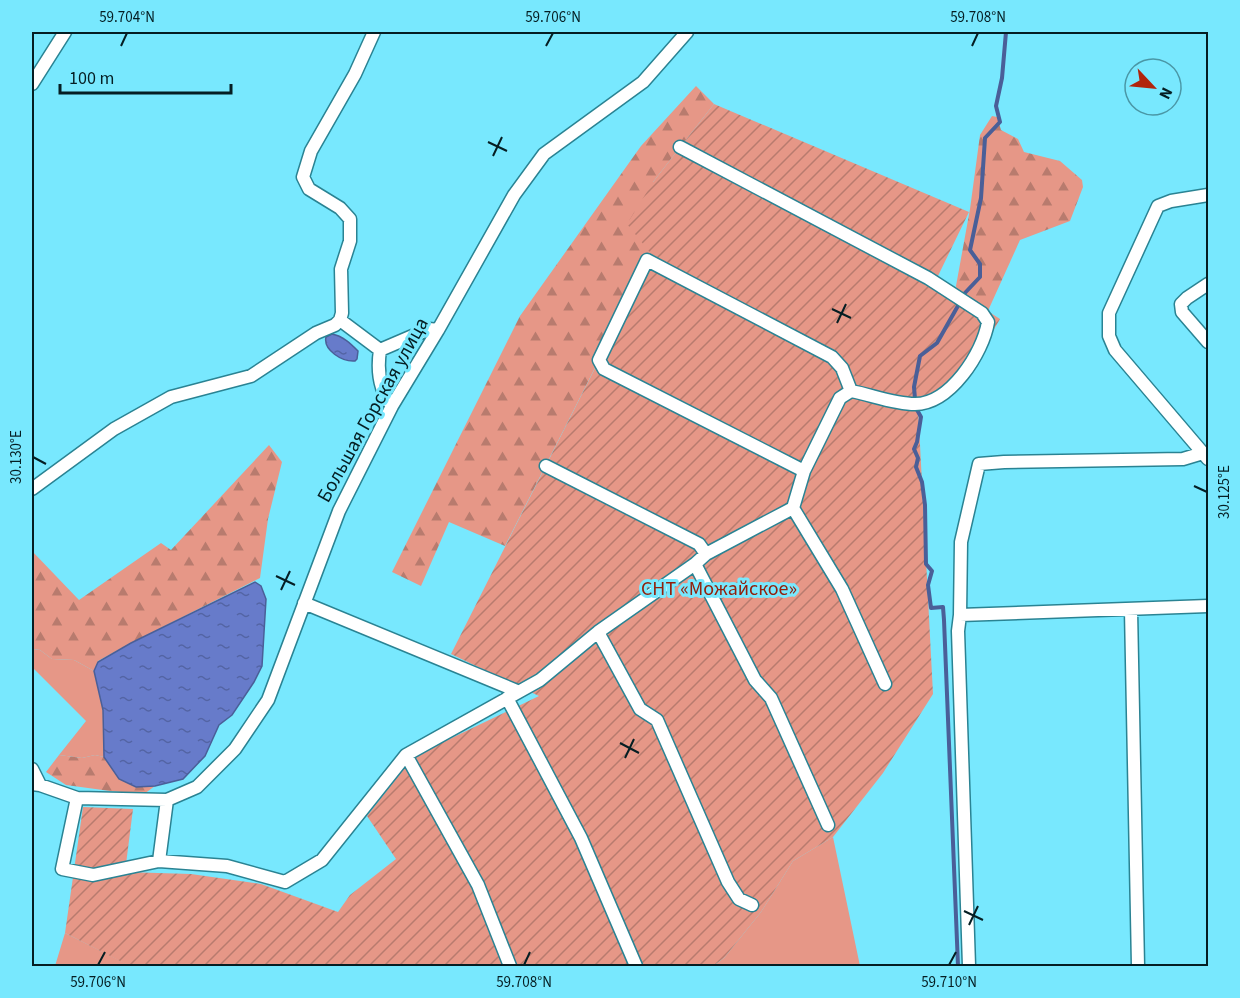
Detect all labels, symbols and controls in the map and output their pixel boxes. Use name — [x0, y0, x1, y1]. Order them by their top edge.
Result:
text: 59.704°N — [99, 7, 155, 28]
text: 59.706°N — [525, 7, 581, 28]
text: 59.708°N — [950, 7, 1006, 28]
scale bar — [60, 57, 231, 95]
north arrow — [1123, 57, 1183, 117]
text: 100 m — [69, 66, 114, 91]
text: N — [1153, 84, 1178, 103]
street label: Большая Горская улица — [310, 312, 436, 508]
text: 30.130°E — [6, 430, 27, 484]
text: 30.125°E — [1214, 465, 1235, 519]
park label: СНТ «Можайское» — [641, 575, 797, 603]
text: 59.706°N — [70, 972, 126, 993]
text: 59.708°N — [496, 972, 552, 993]
text: 59.710°N — [921, 972, 977, 993]

